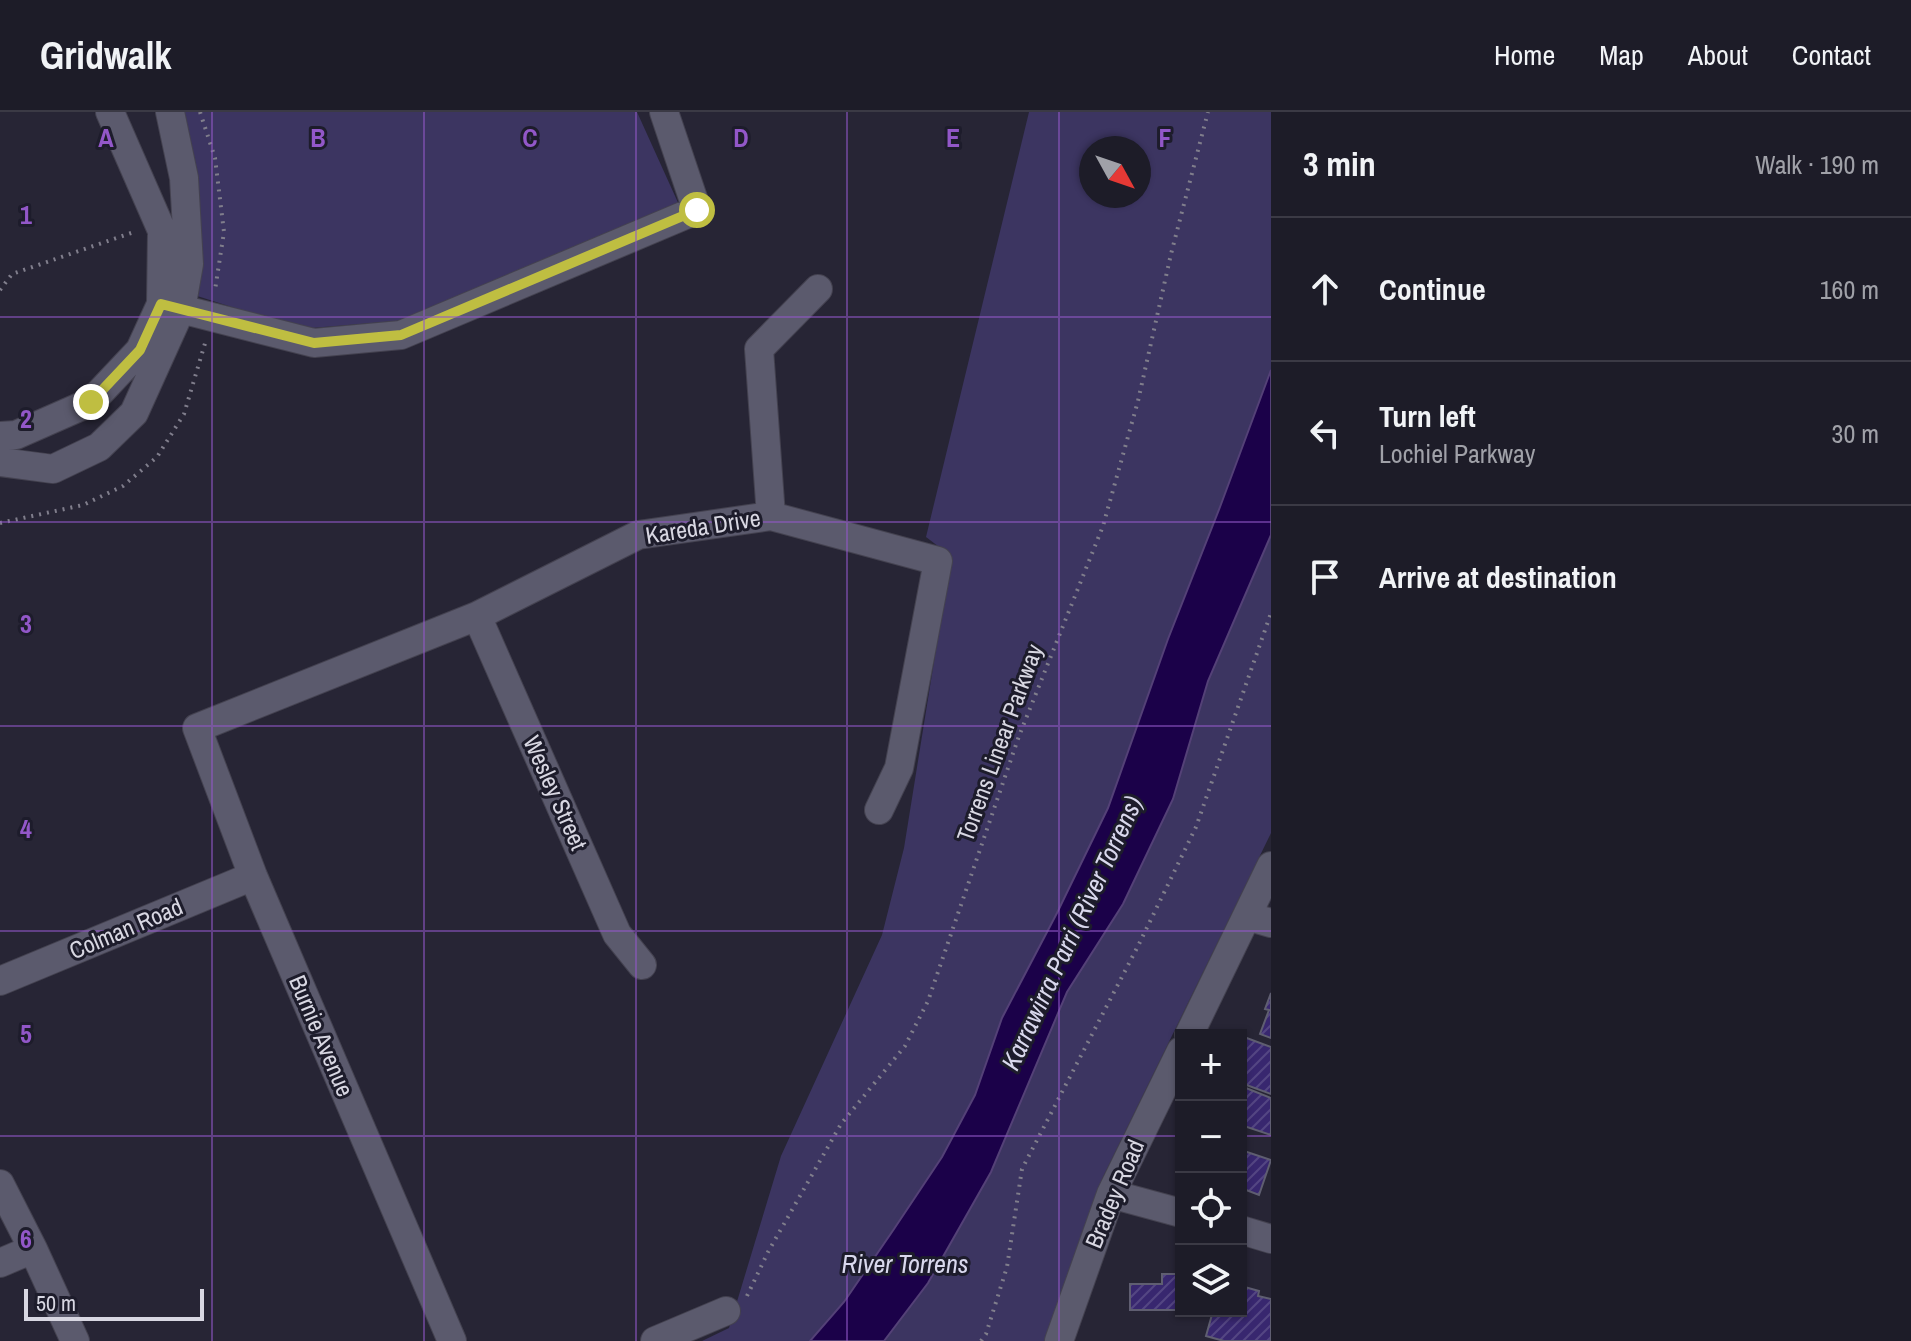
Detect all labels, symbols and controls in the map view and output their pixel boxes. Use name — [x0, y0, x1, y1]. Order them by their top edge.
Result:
text: Gridwalk — [40, 30, 172, 81]
text: Home — [1494, 36, 1555, 74]
text: Map — [1599, 36, 1644, 74]
text: About — [1688, 36, 1748, 74]
text: Contact — [1792, 36, 1871, 74]
text: A — [98, 120, 114, 155]
text: B — [310, 120, 326, 155]
text: C — [522, 120, 538, 155]
text: D — [733, 120, 749, 155]
text: E — [946, 120, 960, 155]
text: F — [1158, 120, 1172, 155]
north arrow — [1079, 136, 1151, 208]
text: 3 min — [1303, 141, 1376, 187]
text: Walk · 190 m — [1755, 147, 1879, 182]
route start — [679, 192, 715, 228]
text: 1 — [20, 197, 32, 232]
icon: ahead — [1303, 267, 1347, 311]
text: Continue — [1379, 269, 1486, 309]
text: 160 m — [1820, 272, 1879, 307]
route end — [73, 384, 109, 420]
text: Turn left — [1379, 396, 1476, 436]
text: 2 — [20, 401, 32, 436]
icon: left — [1303, 411, 1347, 455]
text: 30 m — [1832, 416, 1879, 451]
text: Lochiel Parkway — [1379, 436, 1535, 471]
street label: Kareda Drive — [643, 501, 763, 551]
icon: arrive — [1303, 555, 1347, 599]
text: Arrive at destination — [1379, 557, 1617, 597]
text: 3 — [20, 606, 32, 641]
street label: Torrens Linear Parkway — [948, 639, 1050, 846]
street label: Wesley Street — [516, 730, 596, 855]
water label: Karrawirra Parri (River Torrens) — [993, 790, 1151, 1076]
text: 4 — [20, 811, 32, 846]
street label: Colman Road — [64, 890, 187, 966]
street label: Burnie Avenue — [282, 970, 362, 1101]
text: 5 — [20, 1016, 32, 1051]
map controls — [1175, 1029, 1247, 1317]
button: + — [1175, 1029, 1247, 1101]
button: − — [1175, 1101, 1247, 1173]
street label: Bradey Road — [1077, 1134, 1151, 1253]
button: locate — [1175, 1173, 1247, 1245]
text: 6 — [20, 1221, 32, 1256]
button: layers — [1175, 1245, 1247, 1317]
water label: River Torrens — [842, 1246, 968, 1281]
scale bar — [24, 1285, 204, 1321]
text: 50 m — [36, 1288, 76, 1318]

